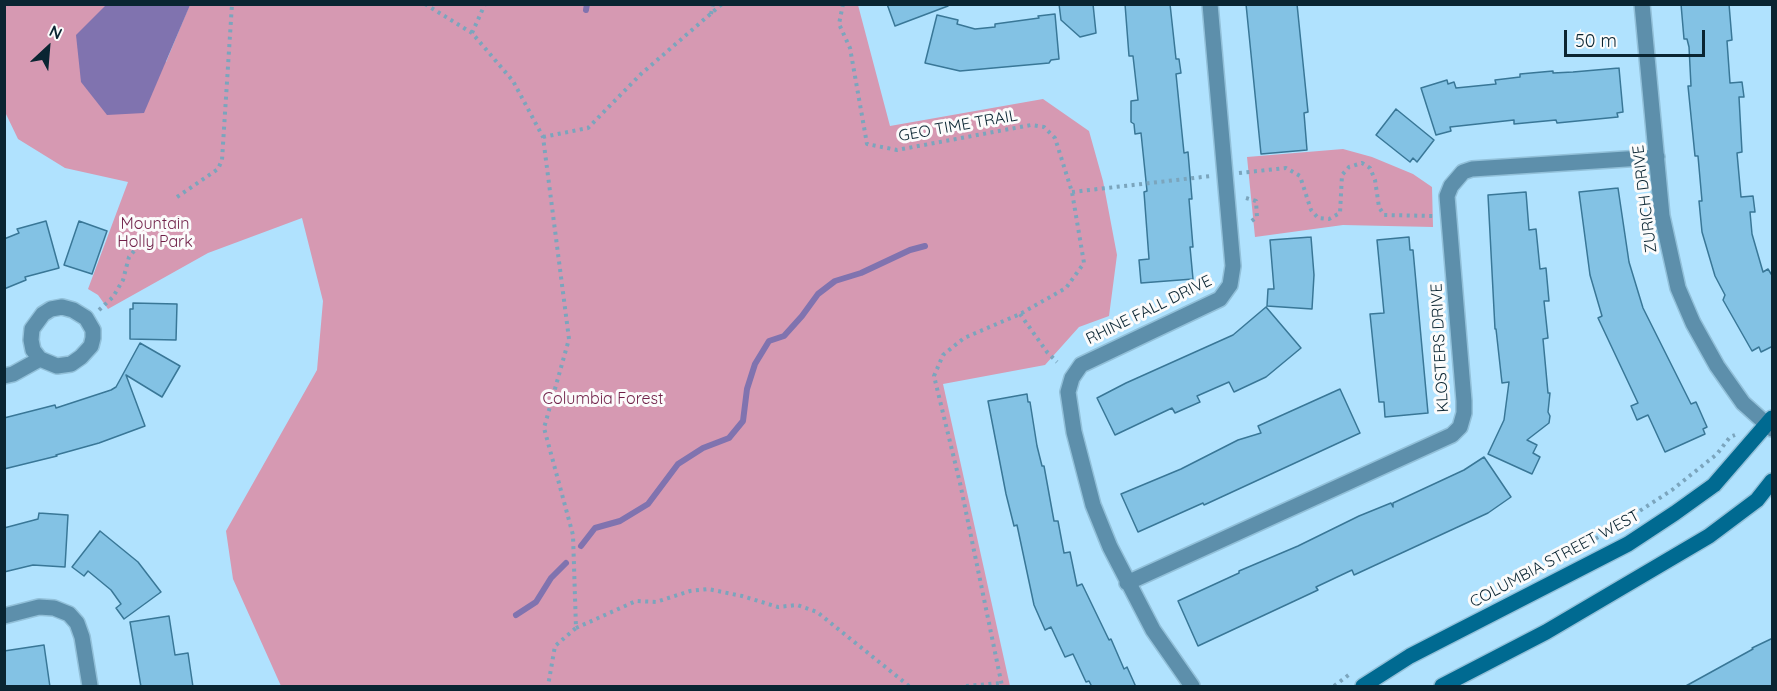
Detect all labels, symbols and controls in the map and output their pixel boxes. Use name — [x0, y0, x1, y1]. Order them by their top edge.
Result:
north arrow — [18, 18, 78, 78]
scale bar — [1567, 18, 1708, 56]
text: N — [46, 20, 66, 43]
text: 50 m — [1575, 29, 1617, 52]
street label: GEO TIME TRAIL — [897, 106, 1019, 146]
street label: ZURICH DRIVE — [1629, 144, 1661, 254]
park label: Mountain Holly Park — [117, 214, 193, 252]
street label: RHINE FALL DRIVE — [1083, 271, 1215, 349]
street label: KLOSTERS DRIVE — [1427, 283, 1453, 413]
park label: Columbia Forest — [543, 389, 663, 409]
street label: COLUMBIA STREET WEST — [1467, 506, 1643, 612]

